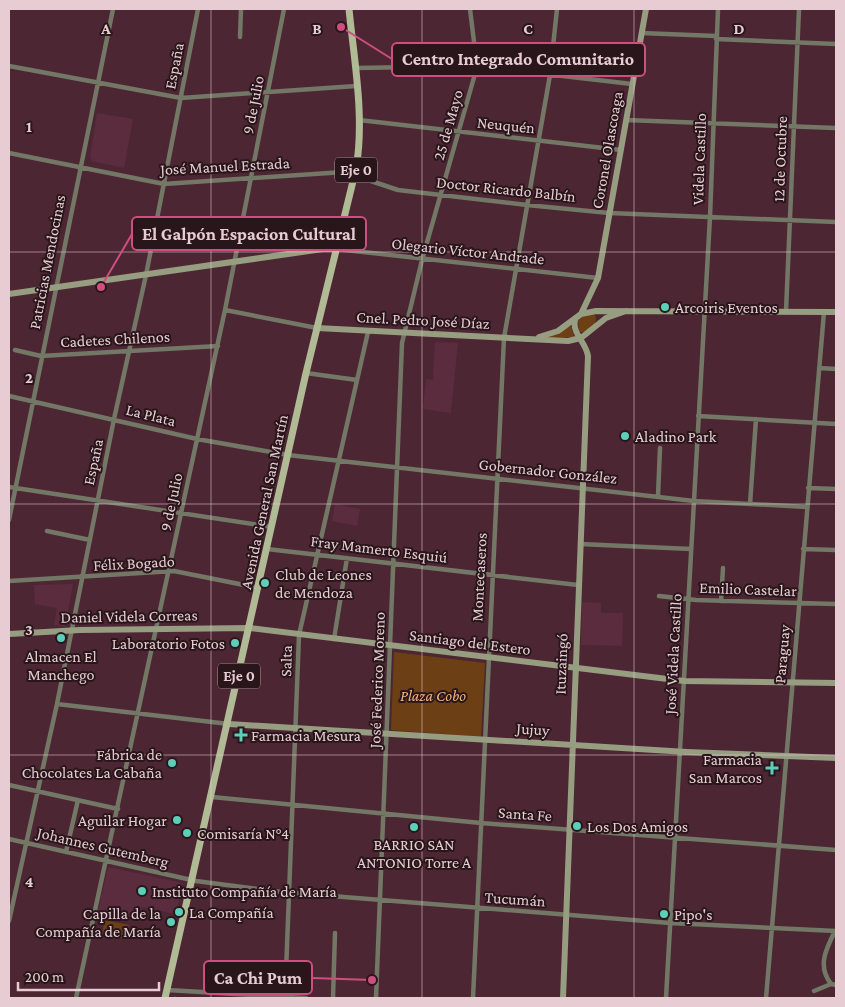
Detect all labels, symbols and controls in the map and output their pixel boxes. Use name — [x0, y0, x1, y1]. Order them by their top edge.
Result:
text: A — [100, 20, 111, 37]
text: B — [312, 20, 322, 37]
text: C — [523, 20, 533, 37]
text: D — [733, 20, 745, 37]
street label: España — [161, 41, 188, 91]
callout: Centro Integrado Comunitario — [392, 43, 645, 76]
text: Centro Integrado Comunitario — [402, 49, 634, 69]
street label: 9 de Julio — [239, 74, 268, 136]
street label: 25 de Mayo — [430, 88, 467, 162]
street label: Coronel Olascoaga — [588, 89, 627, 210]
street label: Videla Castillo — [689, 113, 709, 205]
street label: Neuquén — [476, 114, 536, 138]
street label: 12 de Octubre — [770, 116, 790, 202]
text: 1 — [26, 118, 32, 135]
street label: José Manuel Estrada — [158, 154, 291, 179]
road number: Eje 0 — [335, 158, 377, 182]
street label: Doctor Ricardo Balbín — [435, 173, 577, 205]
street label: Patricias Mendocinas — [26, 193, 68, 331]
callout: El Galpón Espacion Cultural — [132, 217, 366, 250]
text: El Galpón Espacion Cultural — [142, 224, 356, 244]
street label: Olegario Víctor Andrade — [391, 235, 545, 268]
place label: Arcoiris Eventos — [675, 299, 778, 316]
marker: Arcoiris Eventos — [659, 301, 671, 313]
street label: Cnel. Pedro José Díaz — [356, 308, 490, 333]
street label: Cadetes Chilenos — [60, 328, 170, 350]
text: 2 — [25, 369, 33, 386]
street label: La Plata — [124, 401, 178, 430]
street label: Avenida General San Martín — [237, 413, 291, 591]
place label: Aladino Park — [635, 428, 717, 445]
marker: Aladino Park — [619, 430, 631, 442]
street label: España — [80, 437, 107, 487]
street label: Gobernador González — [478, 455, 618, 487]
street label: 9 de Julio — [157, 471, 186, 533]
street label: Fray Mamerto Esquiú — [310, 532, 449, 567]
street label: Montecaseros — [468, 532, 490, 622]
street label: Félix Bogado — [93, 552, 175, 575]
place label: Club de Leones de Mendoza — [275, 566, 372, 601]
marker: Club de Leones de Mendoza — [259, 577, 271, 589]
street label: Emilio Castelar — [699, 579, 797, 599]
street label: José Videla Castillo — [661, 593, 686, 717]
street label: Daniel Videla Correas — [60, 606, 198, 626]
street label: José Federico Moreno — [366, 611, 389, 751]
text: 3 — [25, 621, 33, 638]
street label: Paraguay — [771, 623, 794, 684]
street label: Santiago del Estero — [408, 626, 532, 659]
marker: Almacen El Manchego — [55, 632, 67, 644]
street label: Ituzaingó — [551, 633, 572, 695]
place label: Laboratorio Fotos — [112, 635, 225, 652]
marker: Laboratorio Fotos — [229, 637, 241, 649]
street label: Salta — [277, 644, 295, 677]
place label: Almacen El Manchego — [25, 648, 97, 684]
road number: Eje 0 — [218, 664, 260, 688]
park label: Plaza Cobo — [400, 687, 466, 704]
street label: Jujuy — [514, 719, 551, 740]
place label: Farmacia Mesura — [251, 727, 362, 744]
marker: Farmacia Mesura — [235, 729, 247, 741]
place label: Fábrica de Chocolates La Cabaña — [22, 746, 163, 781]
place label: Farmacia San Marcos — [689, 751, 763, 786]
marker: Fábrica de Chocolates La Cabaña — [166, 757, 178, 769]
marker: Farmacia San Marcos — [766, 762, 778, 774]
street label: Santa Fe — [498, 804, 552, 824]
place label: Aguilar Hogar — [78, 812, 167, 830]
marker: Aguilar Hogar — [171, 814, 183, 826]
place label: Los Dos Amigos — [587, 818, 688, 836]
marker: Los Dos Amigos — [571, 820, 583, 832]
marker: BARRIO SAN ANTONIO Torre A — [408, 821, 420, 833]
street label: Johannes Gutemberg — [34, 823, 171, 871]
place label: Comisaría N°4 — [197, 825, 289, 842]
marker: Comisaría N°4 — [181, 827, 193, 839]
place label: BARRIO SAN ANTONIO Torre A — [357, 836, 472, 871]
text: 4 — [25, 873, 34, 890]
place label: Instituto Compañía de María — [152, 883, 337, 901]
marker: Instituto Compañía de María — [136, 885, 148, 897]
street label: Tucumán — [484, 888, 546, 910]
place label: La Compañía — [189, 904, 274, 922]
place label: Capilla de la Compañía de María — [35, 905, 162, 941]
marker: La Compañía — [173, 906, 185, 918]
place label: Pipo's — [674, 906, 712, 924]
marker: Pipo's — [658, 908, 670, 920]
marker: Capilla de la Compañía de María — [165, 916, 177, 928]
scale bar — [18, 960, 159, 992]
callout: Ca Chi Pum — [204, 961, 312, 994]
text: Ca Chi Pum — [214, 968, 303, 988]
text: 200 m — [25, 969, 64, 985]

